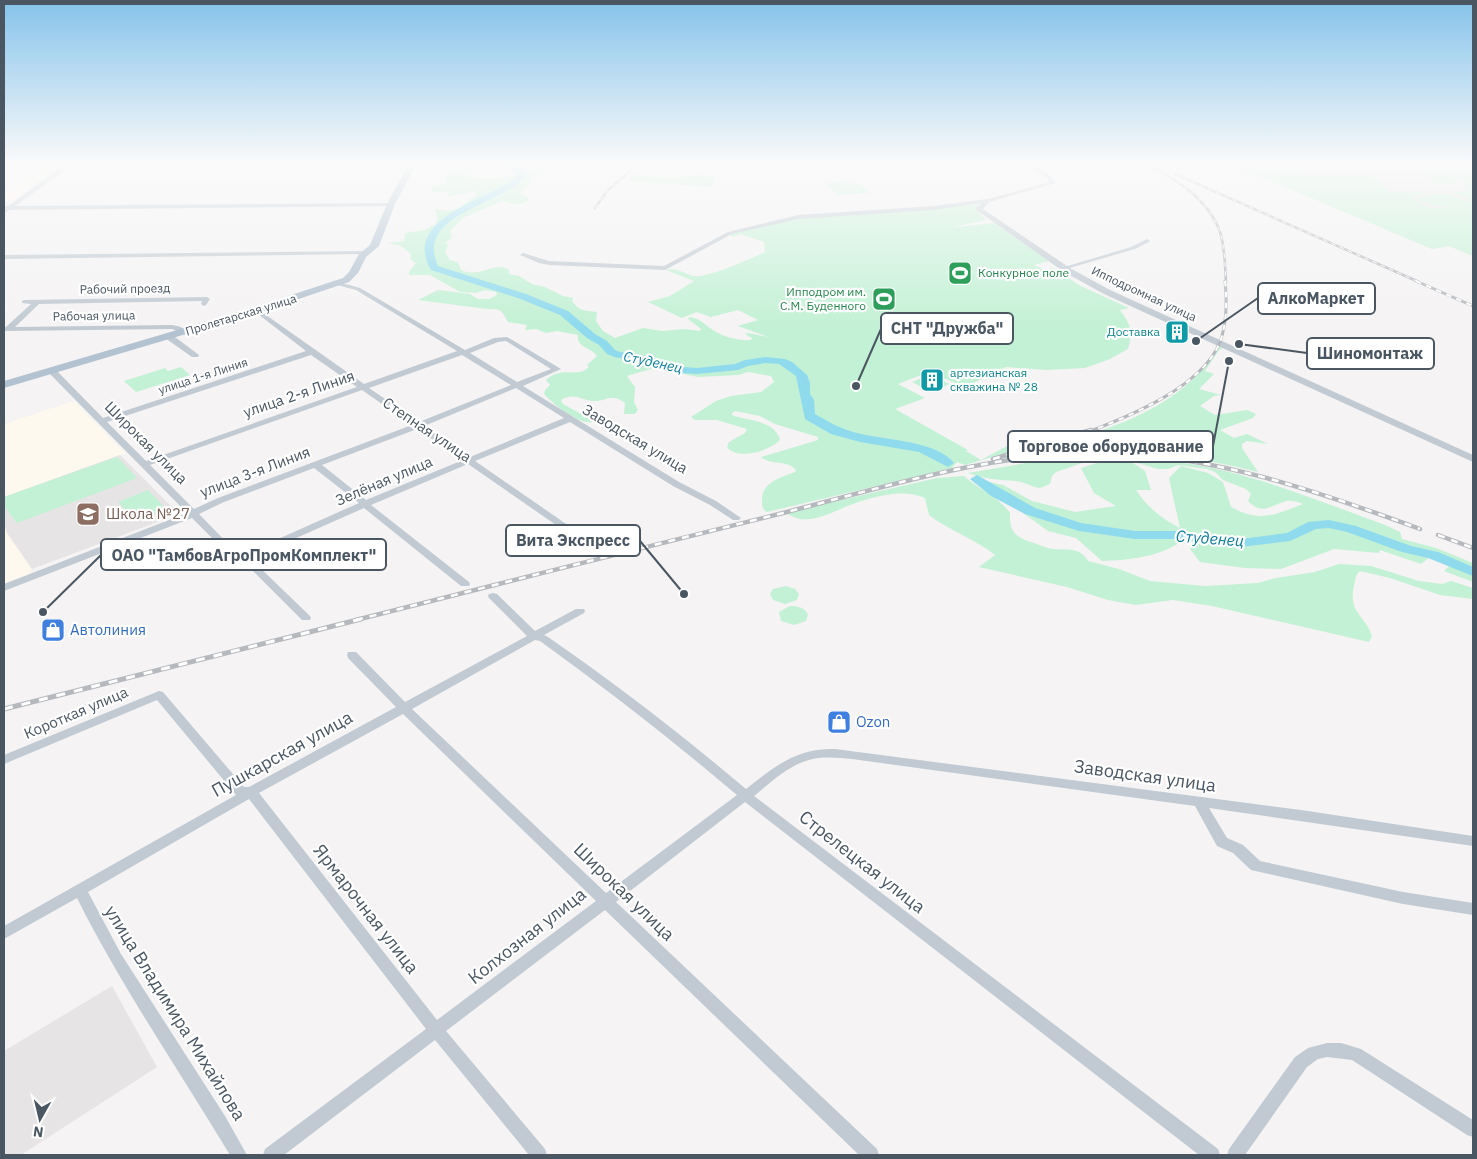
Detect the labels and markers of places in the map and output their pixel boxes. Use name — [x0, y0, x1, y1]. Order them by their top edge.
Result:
sports icon: Конкурное поле — [947, 260, 973, 286]
place label: Конкурное поле — [978, 265, 1069, 280]
callout: АлкоМаркет — [1258, 283, 1375, 314]
place label: Ипподром им. С.М. Буденного — [780, 284, 866, 313]
sports icon: Ипподром им. С.М. Буденного — [871, 286, 897, 312]
callout: СНТ "Дружба" — [881, 313, 1013, 344]
building icon: Доставка — [1164, 319, 1190, 345]
place label: Доставка — [1107, 324, 1161, 339]
callout: Шиномонтаж — [1307, 338, 1434, 369]
place label: артезианская скважина № 28 — [950, 365, 1038, 394]
building icon: артезианская скважина № 28 — [919, 367, 945, 393]
callout: Торговое оборудование — [1008, 431, 1213, 462]
school or university icon: Школа №27 — [75, 501, 101, 527]
place label: Школа №27 — [106, 504, 190, 523]
callout: Вита Экспресс — [506, 525, 640, 556]
callout: ОАО "ТамбовАгроПромКомплект" — [101, 539, 386, 570]
shop icon: Автолиния — [40, 617, 66, 643]
place label: Автолиния — [70, 620, 146, 639]
shop icon: Ozon — [826, 709, 852, 735]
place label: Ozon — [856, 712, 890, 731]

